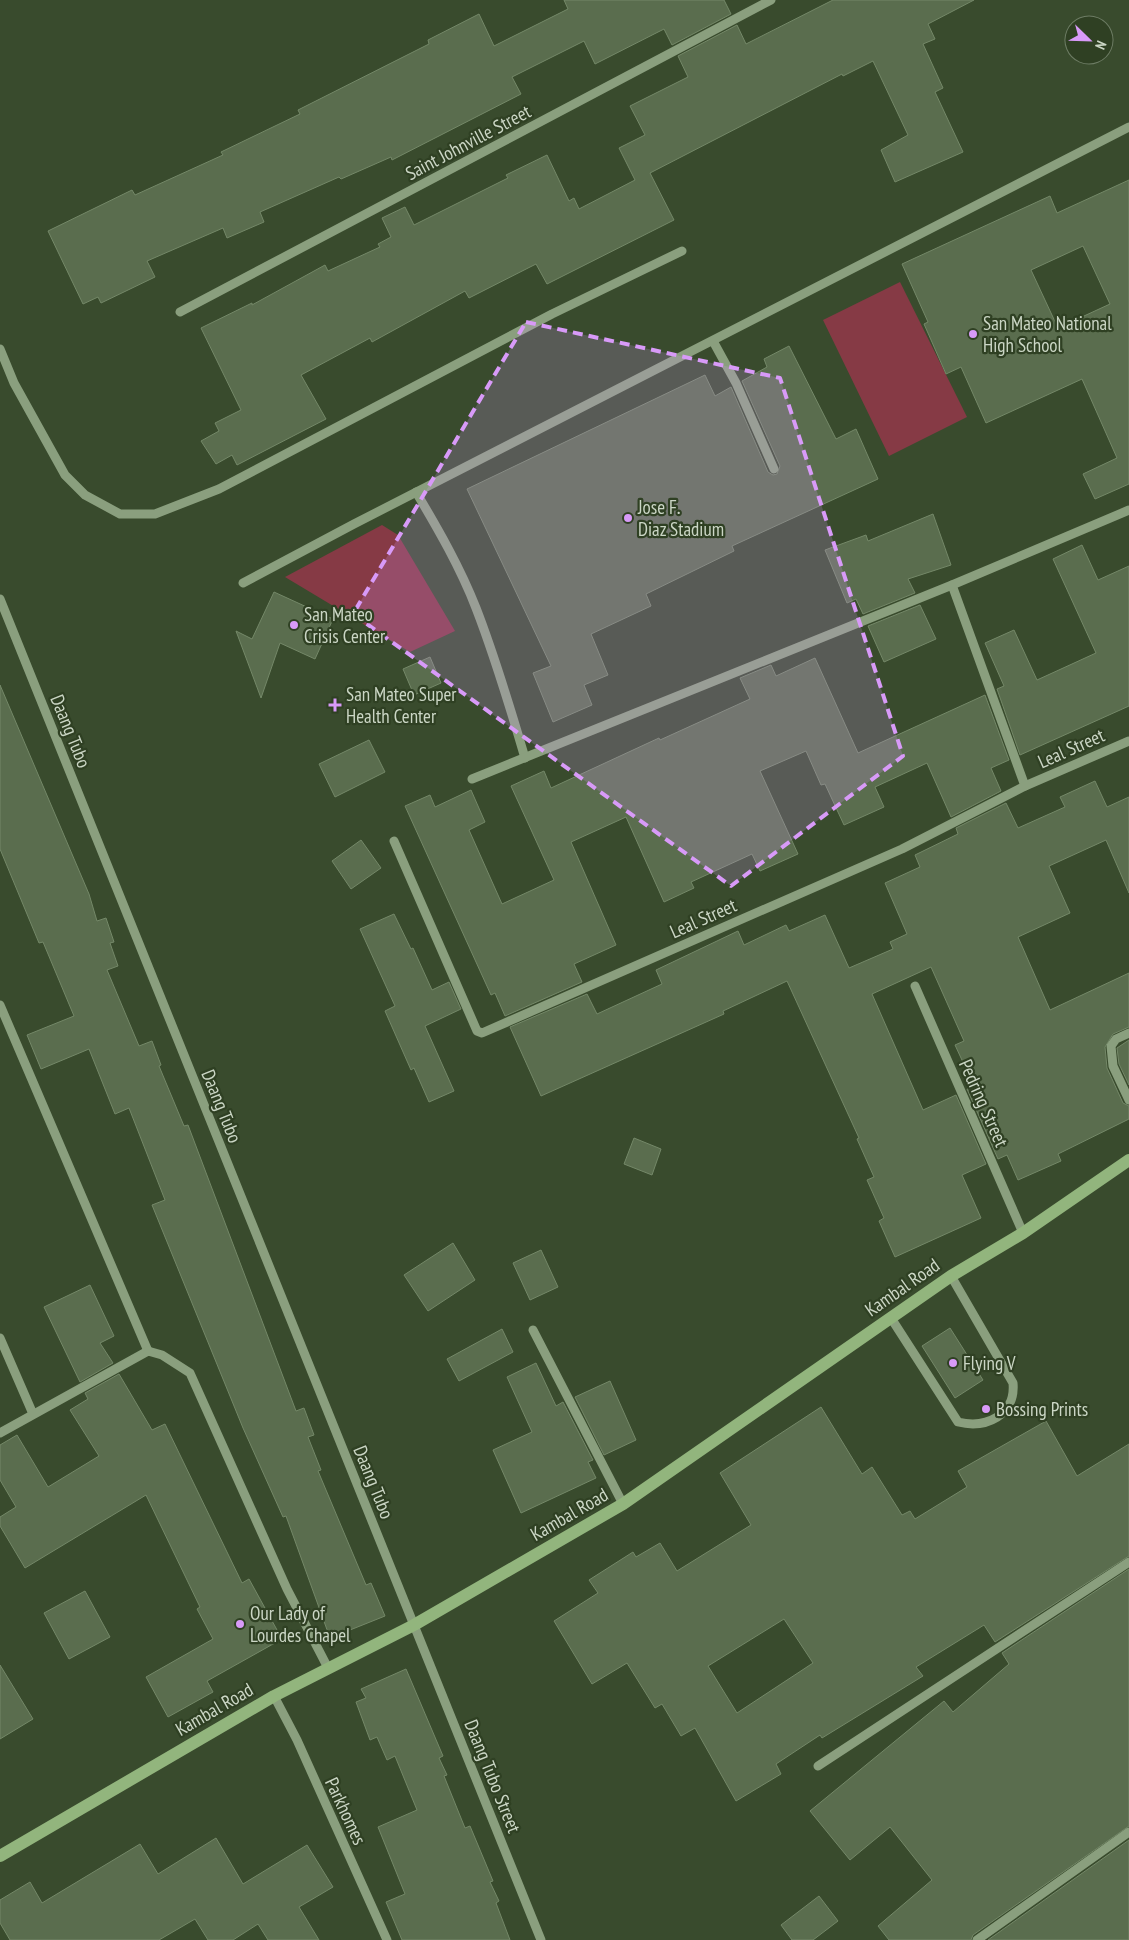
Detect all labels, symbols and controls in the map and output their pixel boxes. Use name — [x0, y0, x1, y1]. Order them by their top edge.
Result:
north arrow — [1064, 15, 1114, 65]
text: N — [1091, 38, 1111, 52]
street label: Saint Johnville Street — [401, 99, 535, 185]
place label: San Mateo National High School — [983, 311, 1112, 357]
marker: San Mateo National High School — [967, 328, 979, 340]
place label: Jose F. Diaz Stadium — [637, 495, 724, 541]
marker: Jose F. Diaz Stadium — [622, 512, 634, 524]
place label: San Mateo Crisis Center — [304, 602, 386, 648]
marker: San Mateo Crisis Center — [288, 619, 300, 631]
place label: San Mateo Super Health Center — [346, 682, 457, 728]
street label: Daang Tubo — [45, 691, 97, 771]
marker: San Mateo Super Health Center — [328, 698, 342, 712]
street label: Leal Street — [1034, 722, 1109, 773]
street label: Leal Street — [666, 892, 741, 943]
street label: Pedring Street — [954, 1055, 1014, 1151]
street label: Daang Tubo — [196, 1066, 248, 1146]
street label: Kambal Road — [860, 1253, 944, 1321]
place label: Flying V — [963, 1351, 1016, 1375]
marker: Flying V — [947, 1357, 959, 1369]
place label: Bossing Prints — [996, 1397, 1088, 1421]
marker: Bossing Prints — [980, 1403, 992, 1415]
street label: Daang Tubo — [348, 1442, 400, 1522]
street label: Kambal Road — [526, 1482, 612, 1546]
place label: Our Lady of Lourdes Chapel — [250, 1601, 351, 1647]
marker: Our Lady of Lourdes Chapel — [234, 1618, 246, 1630]
street label: Kambal Road — [171, 1677, 257, 1741]
street label: Daang Tubo Street — [459, 1716, 527, 1837]
street label: Parkhomes — [320, 1774, 372, 1848]

